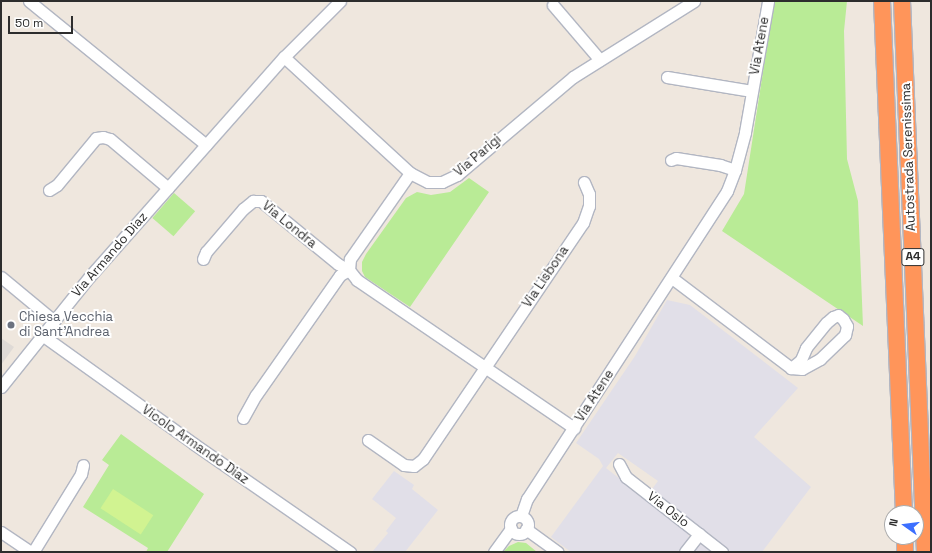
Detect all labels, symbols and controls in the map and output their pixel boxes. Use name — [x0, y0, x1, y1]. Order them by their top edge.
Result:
scale bar — [10, 8, 75, 34]
text: 50 m — [15, 15, 43, 31]
street label: Via Atene — [747, 16, 773, 76]
street label: Autostrada Serenissima — [899, 83, 919, 231]
street label: Via Parigi — [451, 132, 505, 180]
street label: Via Londra — [259, 198, 319, 252]
street label: Via Armando Diaz — [69, 209, 151, 301]
street label: Via Lisbona — [520, 243, 572, 311]
road number: A4 — [901, 247, 925, 267]
place label: Chiesa Vecchia di Sant'Andrea — [19, 310, 113, 341]
marker: Chiesa Vecchia di Sant'Andrea — [6, 320, 16, 330]
street label: Via Atene — [572, 367, 618, 425]
street label: Vicolo Armando Diaz — [138, 402, 252, 488]
street label: Via Oslo — [644, 489, 692, 531]
north arrow — [884, 505, 924, 545]
text: N — [886, 517, 901, 528]

